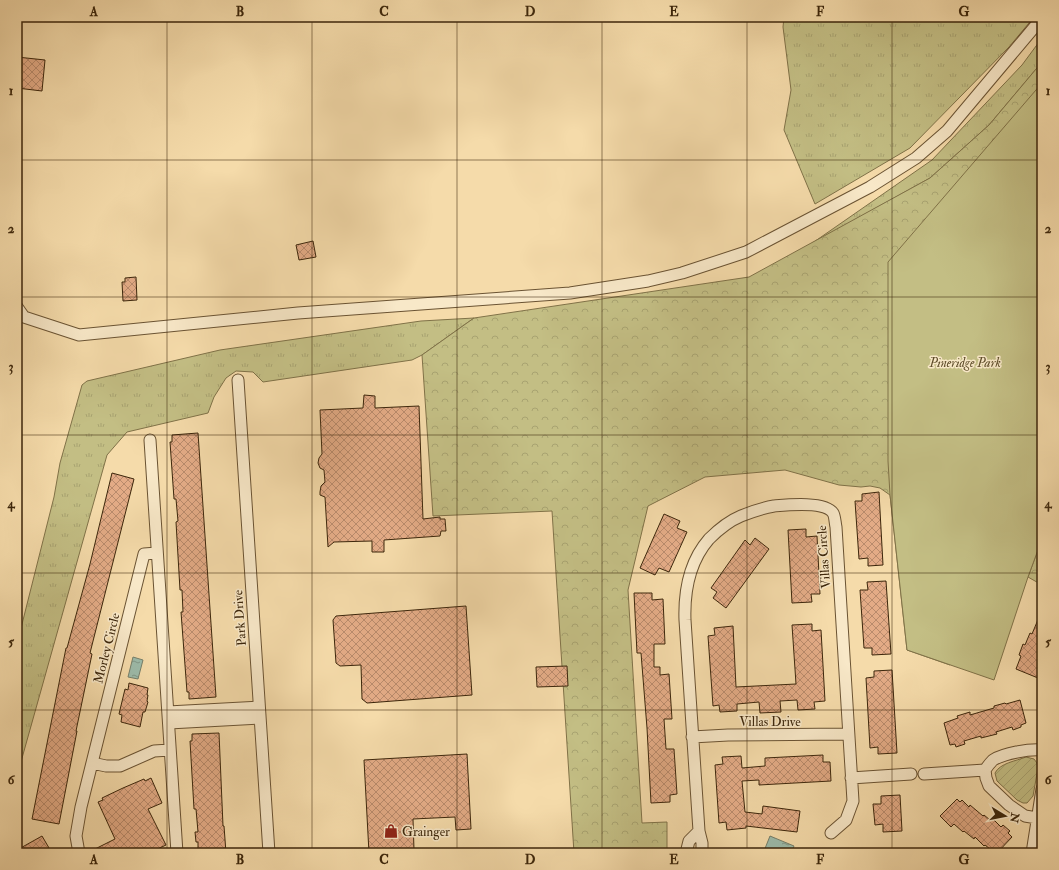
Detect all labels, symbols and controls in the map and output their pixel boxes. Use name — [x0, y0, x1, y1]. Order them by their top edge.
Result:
text: A — [89, 4, 99, 20]
text: B — [236, 4, 244, 20]
text: C — [379, 4, 389, 20]
text: D — [525, 4, 536, 20]
text: E — [669, 4, 679, 20]
text: F — [816, 4, 825, 20]
text: G — [959, 4, 970, 20]
text: 1 — [9, 83, 14, 99]
text: 1 — [1046, 83, 1051, 99]
text: 2 — [8, 221, 15, 237]
text: 2 — [1045, 221, 1052, 237]
park label: Pineridge Park — [928, 355, 1001, 371]
text: 3 — [9, 359, 14, 375]
text: 3 — [1046, 359, 1051, 375]
text: 4 — [6, 496, 15, 512]
text: 4 — [1043, 496, 1052, 512]
street label: Villas Circle — [814, 524, 834, 589]
street label: Park Drive — [230, 589, 250, 647]
street label: Morley Circle — [90, 611, 125, 685]
text: 5 — [8, 634, 14, 650]
text: 5 — [1045, 634, 1051, 650]
street label: Villas Drive — [739, 714, 801, 730]
text: 6 — [8, 772, 16, 788]
text: 6 — [1045, 772, 1053, 788]
north arrow — [985, 796, 1025, 836]
text: N — [1007, 811, 1022, 825]
shop icon: Grainger — [383, 823, 399, 839]
place label: Grainger — [402, 824, 450, 840]
text: A — [89, 852, 99, 868]
text: B — [236, 852, 244, 868]
text: C — [379, 852, 389, 868]
text: D — [525, 852, 536, 868]
text: E — [669, 852, 679, 868]
text: F — [816, 852, 825, 868]
text: G — [959, 852, 970, 868]

